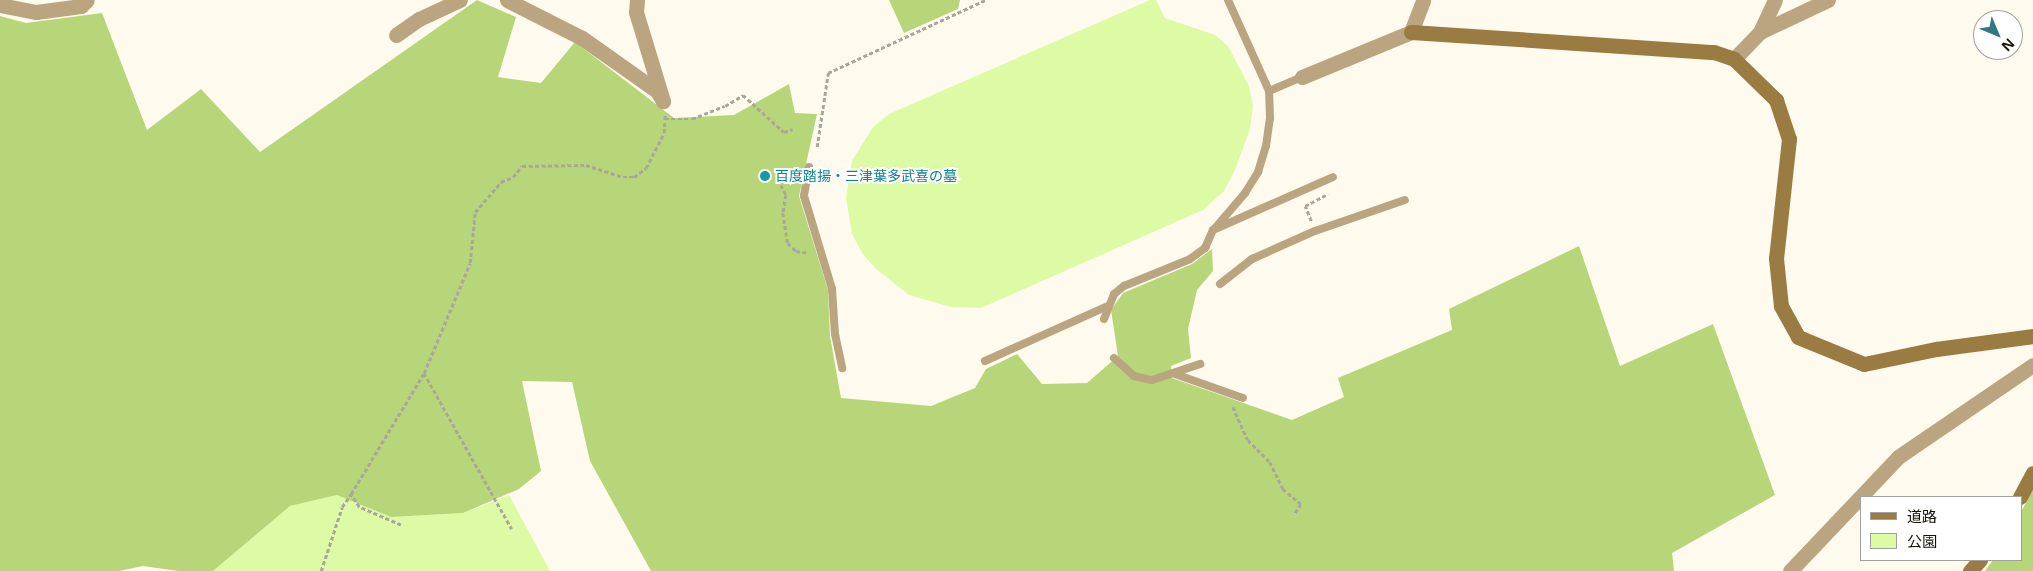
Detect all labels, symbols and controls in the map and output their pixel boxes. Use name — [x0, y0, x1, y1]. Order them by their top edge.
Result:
north arrow — [1973, 10, 2023, 60]
text: N — [1998, 35, 2019, 56]
place label: 百度踏揚・三津葉多武喜の墓 — [775, 168, 957, 184]
marker: 百度踏揚・三津葉多武喜の墓 — [759, 170, 771, 182]
legend — [1860, 496, 2023, 561]
text: 道路 — [1907, 506, 1937, 526]
text: 公園 — [1907, 531, 1937, 551]

